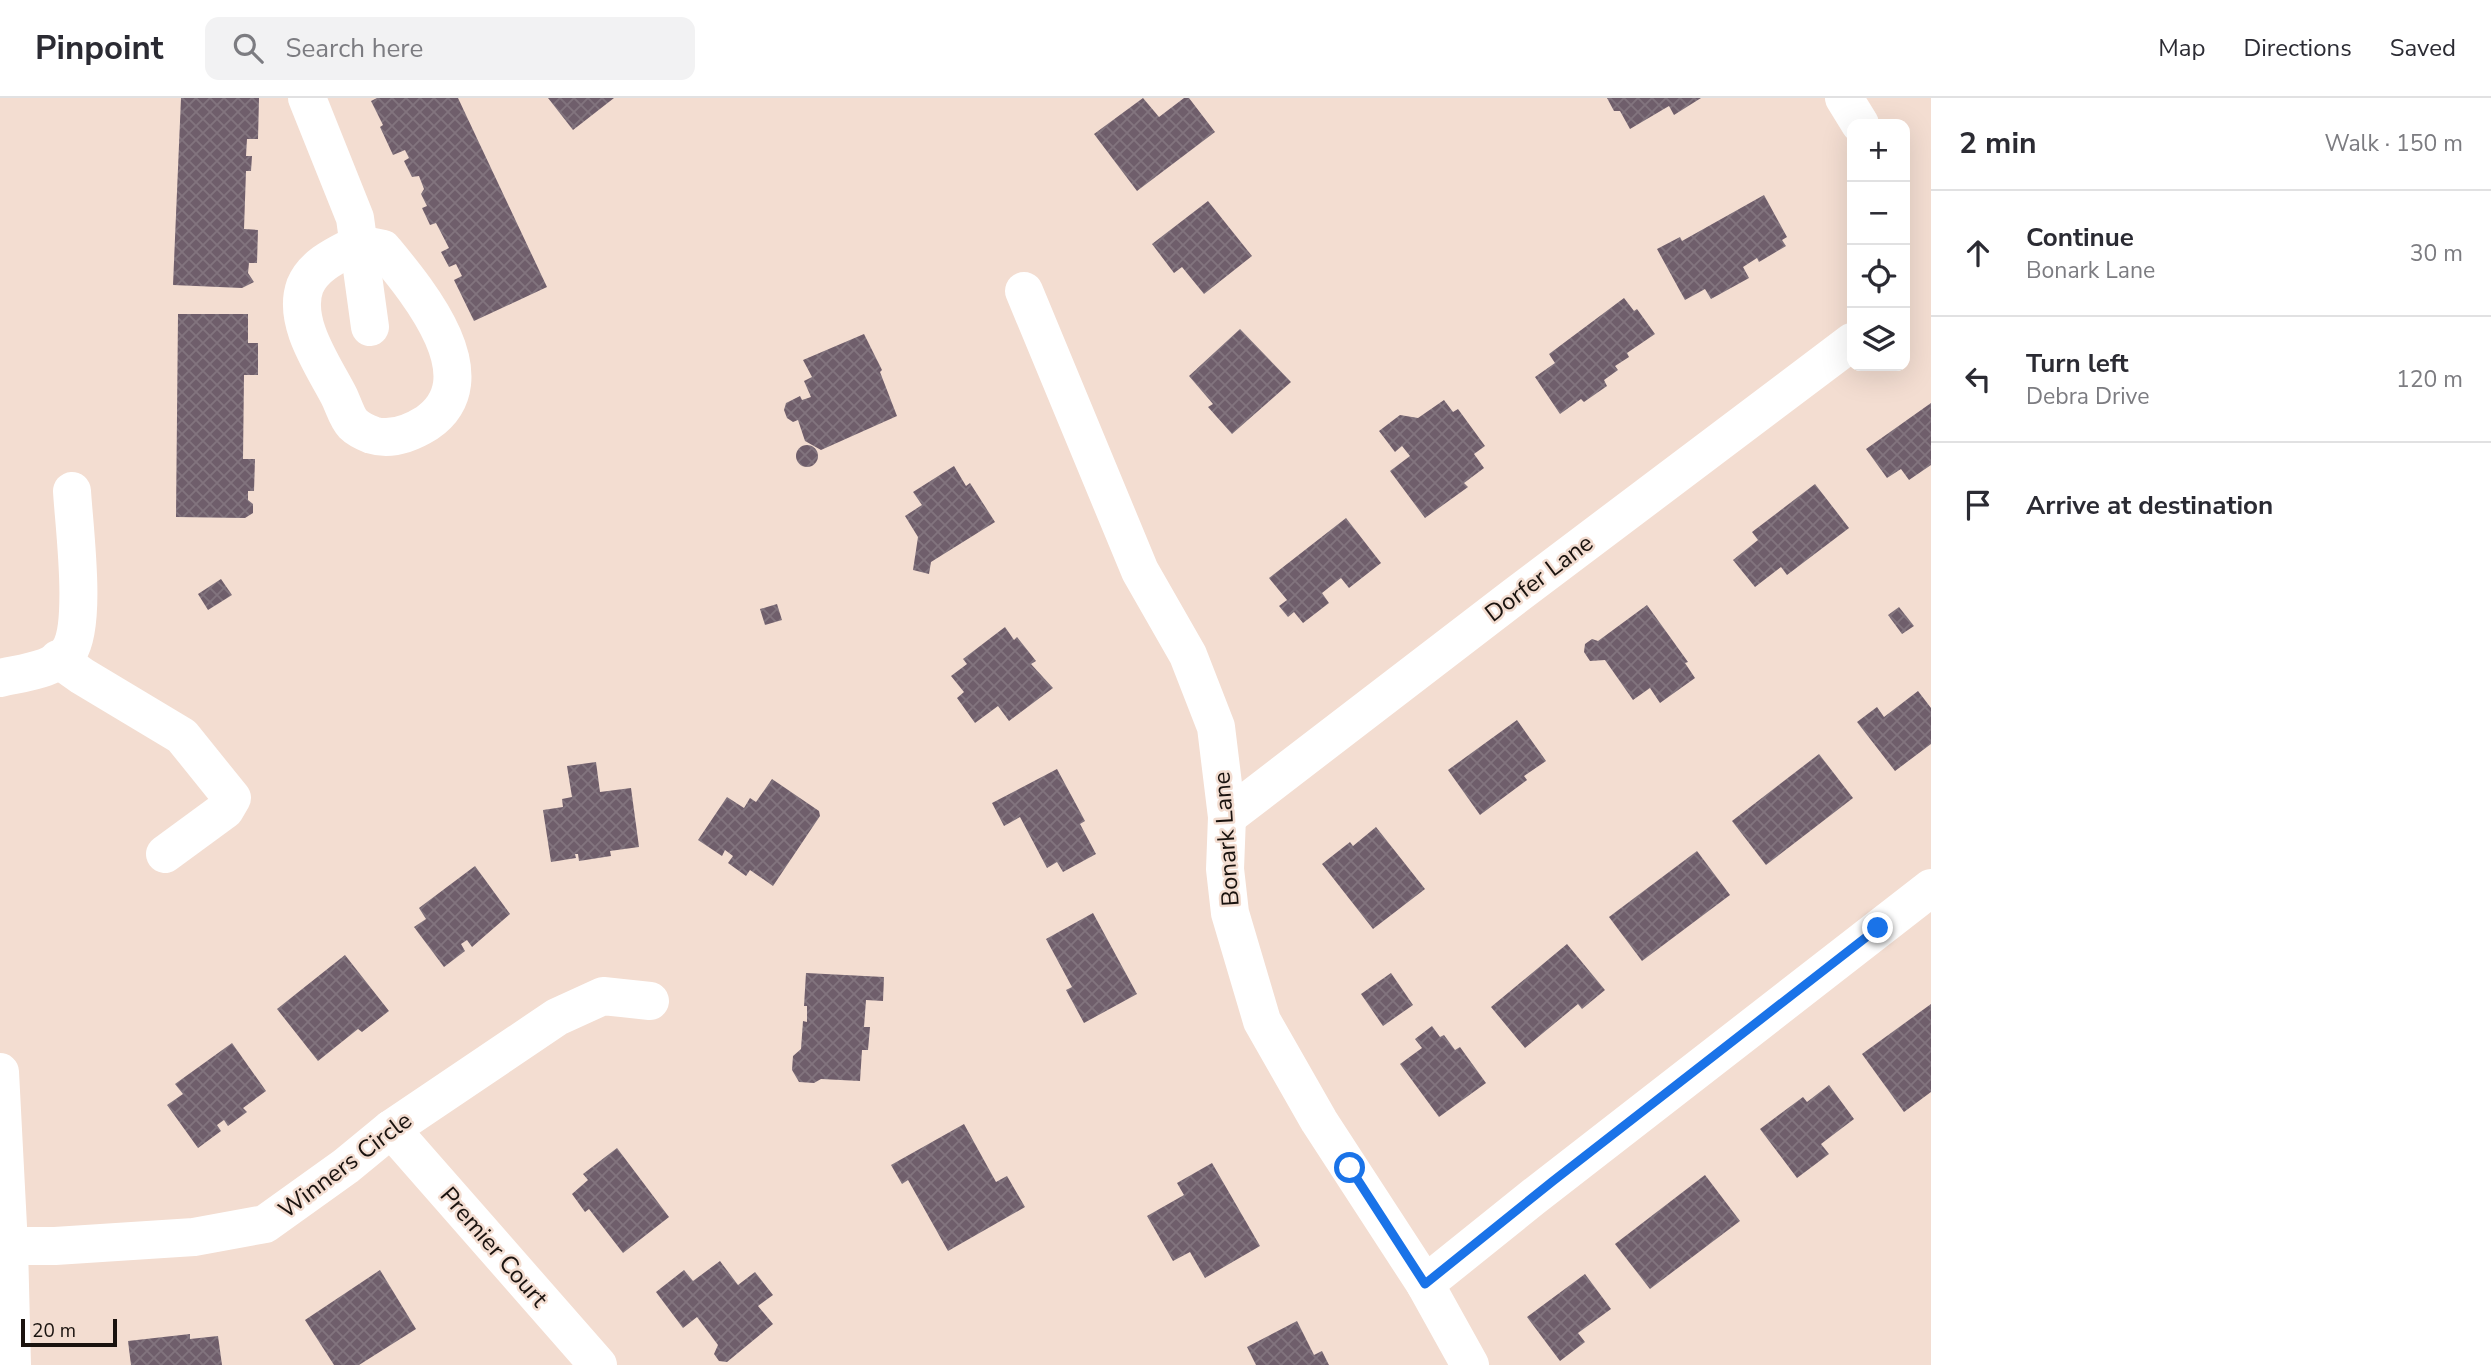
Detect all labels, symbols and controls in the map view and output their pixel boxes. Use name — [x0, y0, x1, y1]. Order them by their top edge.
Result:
search box — [205, 17, 695, 80]
text: Pinpoint — [35, 26, 163, 71]
icon: search — [229, 29, 267, 67]
text: Search here — [285, 31, 423, 66]
text: Map — [2158, 32, 2205, 64]
text: Directions — [2243, 32, 2352, 64]
text: Saved — [2390, 32, 2456, 64]
map controls — [1847, 119, 1910, 371]
button: + — [1847, 119, 1910, 182]
text: 2 min — [1959, 123, 2037, 164]
text: Walk · 150 m — [2324, 128, 2463, 159]
button: − — [1847, 182, 1910, 245]
text: Continue — [2026, 220, 2134, 255]
icon: ahead — [1959, 234, 1997, 272]
text: 30 m — [2410, 238, 2463, 269]
button: locate — [1847, 245, 1910, 308]
text: Bonark Lane — [2026, 255, 2155, 286]
button: layers — [1847, 308, 1910, 371]
text: Turn left — [2026, 346, 2129, 381]
icon: left — [1959, 360, 1997, 398]
text: 120 m — [2396, 364, 2463, 395]
text: Debra Drive — [2026, 381, 2149, 412]
icon: arrive — [1959, 486, 1997, 524]
text: Arrive at destination — [2026, 488, 2273, 523]
street label: Dorfer Lane — [1478, 527, 1600, 629]
street label: Bonark Lane — [1205, 771, 1247, 907]
route end — [1862, 912, 1893, 943]
street label: Winners Circle — [272, 1104, 418, 1226]
route start — [1334, 1152, 1365, 1183]
street label: Premier Court — [433, 1180, 556, 1314]
scale bar — [21, 1316, 117, 1348]
text: 20 m — [32, 1318, 76, 1344]

